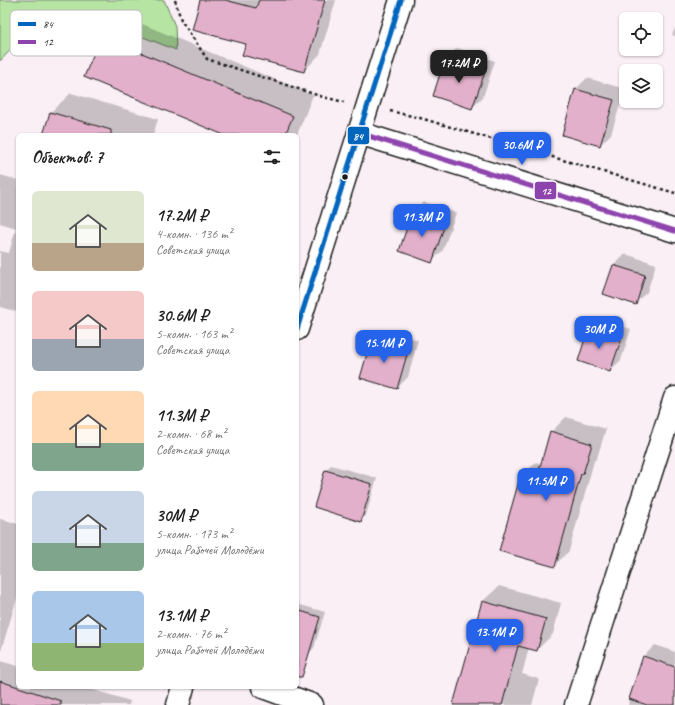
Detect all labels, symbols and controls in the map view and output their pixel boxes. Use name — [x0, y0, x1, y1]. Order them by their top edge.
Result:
legend — [10, 10, 142, 56]
map controls — [619, 12, 663, 108]
button: locate — [619, 12, 663, 56]
text: 84 — [43, 17, 54, 31]
text: 12 — [43, 35, 54, 49]
pin: 17.2M ₽ — [422, 50, 496, 84]
text: 17.2M ₽ — [439, 55, 479, 71]
button: layers — [619, 64, 663, 108]
line badge: 84 — [347, 126, 370, 145]
text: 84 — [353, 129, 365, 143]
pin: 30.6M ₽ — [485, 132, 559, 166]
text: 30.6M ₽ — [502, 137, 542, 153]
icon: filters — [261, 146, 283, 168]
text: Объектов: 7 — [32, 147, 103, 168]
unlabelled marker — [340, 172, 350, 182]
line badge: 12 — [534, 181, 557, 200]
text: 12 — [541, 184, 552, 198]
pin: 11.3M ₽ — [385, 204, 459, 238]
text: 17.2M ₽ — [156, 205, 208, 226]
icon: home — [64, 207, 112, 255]
text: 11.3M ₽ — [402, 209, 442, 225]
text: 4-комн. · 136 m² — [156, 226, 232, 242]
text: Советская улица — [156, 242, 229, 258]
text: 30.6M ₽ — [156, 305, 208, 326]
icon: home — [64, 307, 112, 355]
pin: 30M ₽ — [571, 316, 627, 350]
text: 30M ₽ — [583, 321, 615, 337]
text: 5-комн. · 163 m² — [156, 326, 232, 342]
pin: 15.1M ₽ — [347, 330, 421, 364]
text: 15.1M ₽ — [364, 335, 404, 351]
text: Советская улица — [156, 342, 229, 358]
text: 11.3M ₽ — [156, 405, 208, 426]
icon: home — [64, 407, 112, 455]
text: 2-комн. · 68 m² — [156, 426, 226, 442]
text: Советская улица — [156, 442, 229, 458]
pin: 11.5M ₽ — [509, 468, 583, 502]
text: 11.5M ₽ — [526, 473, 566, 489]
text: 30M ₽ — [156, 505, 197, 526]
icon: home — [64, 507, 112, 555]
text: 5-комн. · 173 m² — [156, 526, 232, 542]
text: улица Рабочей Молодёжи — [156, 542, 264, 558]
text: 13.1M ₽ — [156, 605, 208, 626]
icon: home — [64, 607, 112, 655]
pin: 13.1M ₽ — [458, 619, 532, 653]
text: 13.1M ₽ — [475, 624, 515, 640]
text: 2-комн. · 76 m² — [156, 626, 226, 642]
text: улица Рабочей Молодёжи — [156, 642, 264, 658]

